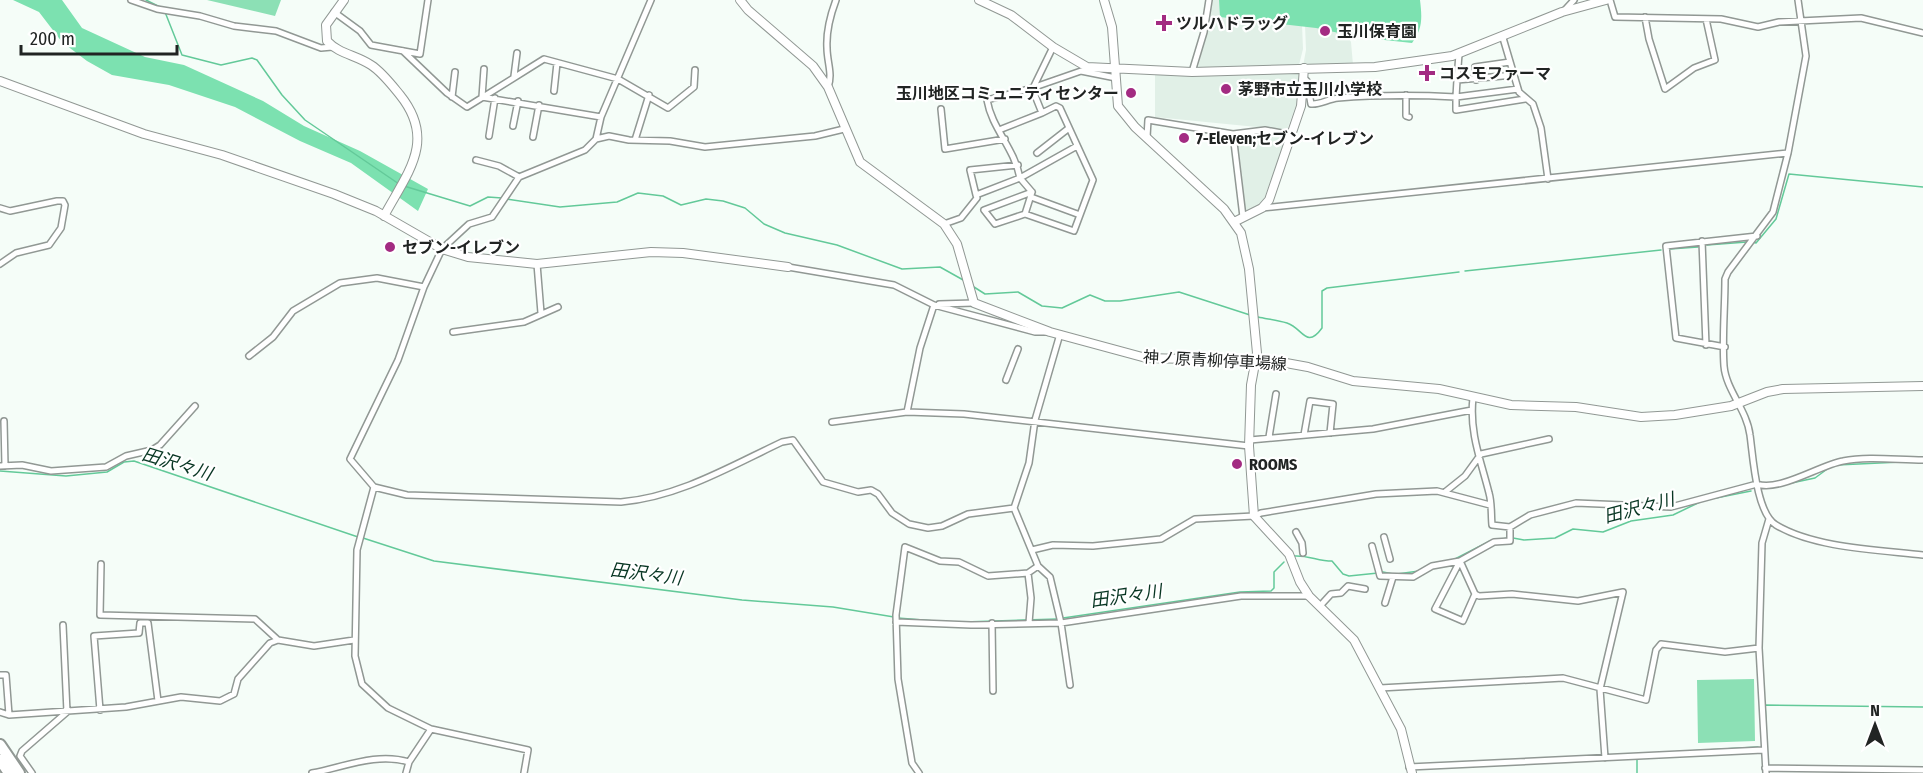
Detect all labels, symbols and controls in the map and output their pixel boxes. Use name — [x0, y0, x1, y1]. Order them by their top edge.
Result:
place label: ツルハドラッグ — [1176, 14, 1288, 33]
marker: ツルハドラッグ — [1157, 16, 1171, 30]
scale bar — [21, 18, 177, 56]
place label: 玉川保育園 — [1337, 22, 1417, 41]
marker: 玉川保育園 — [1318, 24, 1332, 38]
text: 200 m — [30, 28, 75, 50]
place label: コスモファーマ — [1439, 64, 1551, 83]
marker: コスモファーマ — [1420, 66, 1434, 80]
place label: 茅野市立玉川小学校 — [1238, 80, 1382, 99]
marker: 茅野市立玉川小学校 — [1219, 82, 1233, 96]
place label: 玉川地区コミュニティセンター — [896, 84, 1119, 103]
marker: 玉川地区コミュニティセンター — [1124, 86, 1138, 100]
place label: 7-Eleven;セブン-イレブン — [1196, 129, 1374, 148]
marker: 7-Eleven;セブン-イレブン — [1177, 131, 1191, 145]
place label: セブン-イレブン — [402, 238, 520, 257]
marker: セブン-イレブン — [383, 240, 397, 254]
street label: 神ノ原青柳停車場線 — [1143, 347, 1287, 374]
water label: 田沢々川 — [139, 443, 217, 486]
place label: ROOMS — [1249, 455, 1297, 474]
marker: ROOMS — [1230, 457, 1244, 471]
water label: 田沢々川 — [1601, 488, 1679, 528]
water label: 田沢々川 — [609, 559, 685, 590]
water label: 田沢々川 — [1089, 580, 1165, 612]
north arrow — [1845, 695, 1905, 755]
text: N — [1870, 701, 1880, 720]

